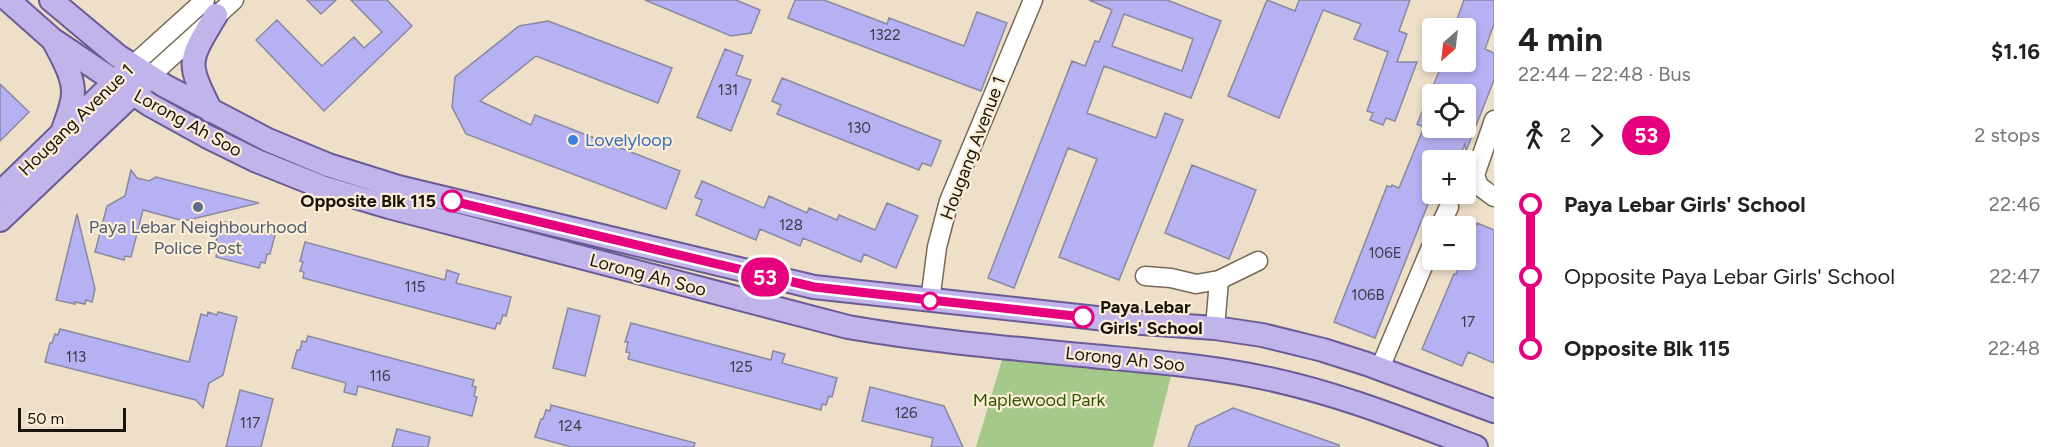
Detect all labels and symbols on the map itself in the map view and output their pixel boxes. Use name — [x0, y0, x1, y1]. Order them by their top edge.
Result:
north arrow — [1422, 18, 1476, 72]
house number: 1322 — [869, 26, 901, 44]
street label: Hougang Avenue 1 — [14, 59, 138, 181]
street label: Hougang Avenue 1 — [936, 73, 1010, 223]
house number: 131 — [718, 81, 738, 99]
street label: Lorong Ah Soo — [130, 84, 246, 162]
house number: 130 — [847, 119, 871, 137]
place label: Lovelyloop — [585, 129, 672, 151]
marker: Lovelyloop — [566, 133, 580, 147]
place label: Opposite Blk 115 — [300, 190, 436, 212]
marker: Opposite Blk 115 — [441, 190, 463, 212]
marker: Paya Lebar Neighbourhood Police Post — [191, 200, 205, 214]
place label: Paya Lebar Neighbourhood Police Post — [89, 216, 307, 259]
house number: 128 — [779, 216, 803, 234]
house number: 106E — [1368, 244, 1402, 262]
street label: Lorong Ah Soo — [587, 249, 709, 301]
line badge: 53 — [738, 258, 792, 296]
house number: 115 — [404, 278, 426, 296]
house number: 106B — [1351, 286, 1385, 304]
unlabelled marker — [921, 292, 939, 310]
place label: Paya Lebar Girls' School — [1100, 296, 1203, 339]
marker: Paya Lebar Girls' School — [1072, 306, 1094, 328]
house number: 17 — [1461, 313, 1475, 331]
street label: Lorong Ah Soo — [1064, 342, 1186, 376]
house number: 113 — [66, 348, 86, 366]
house number: 125 — [729, 358, 753, 376]
house number: 116 — [370, 367, 391, 385]
park label: Maplewood Park — [973, 389, 1106, 411]
house number: 126 — [894, 404, 918, 422]
scale bar — [18, 405, 126, 432]
house number: 117 — [240, 414, 260, 432]
house number: 124 — [558, 417, 582, 435]

